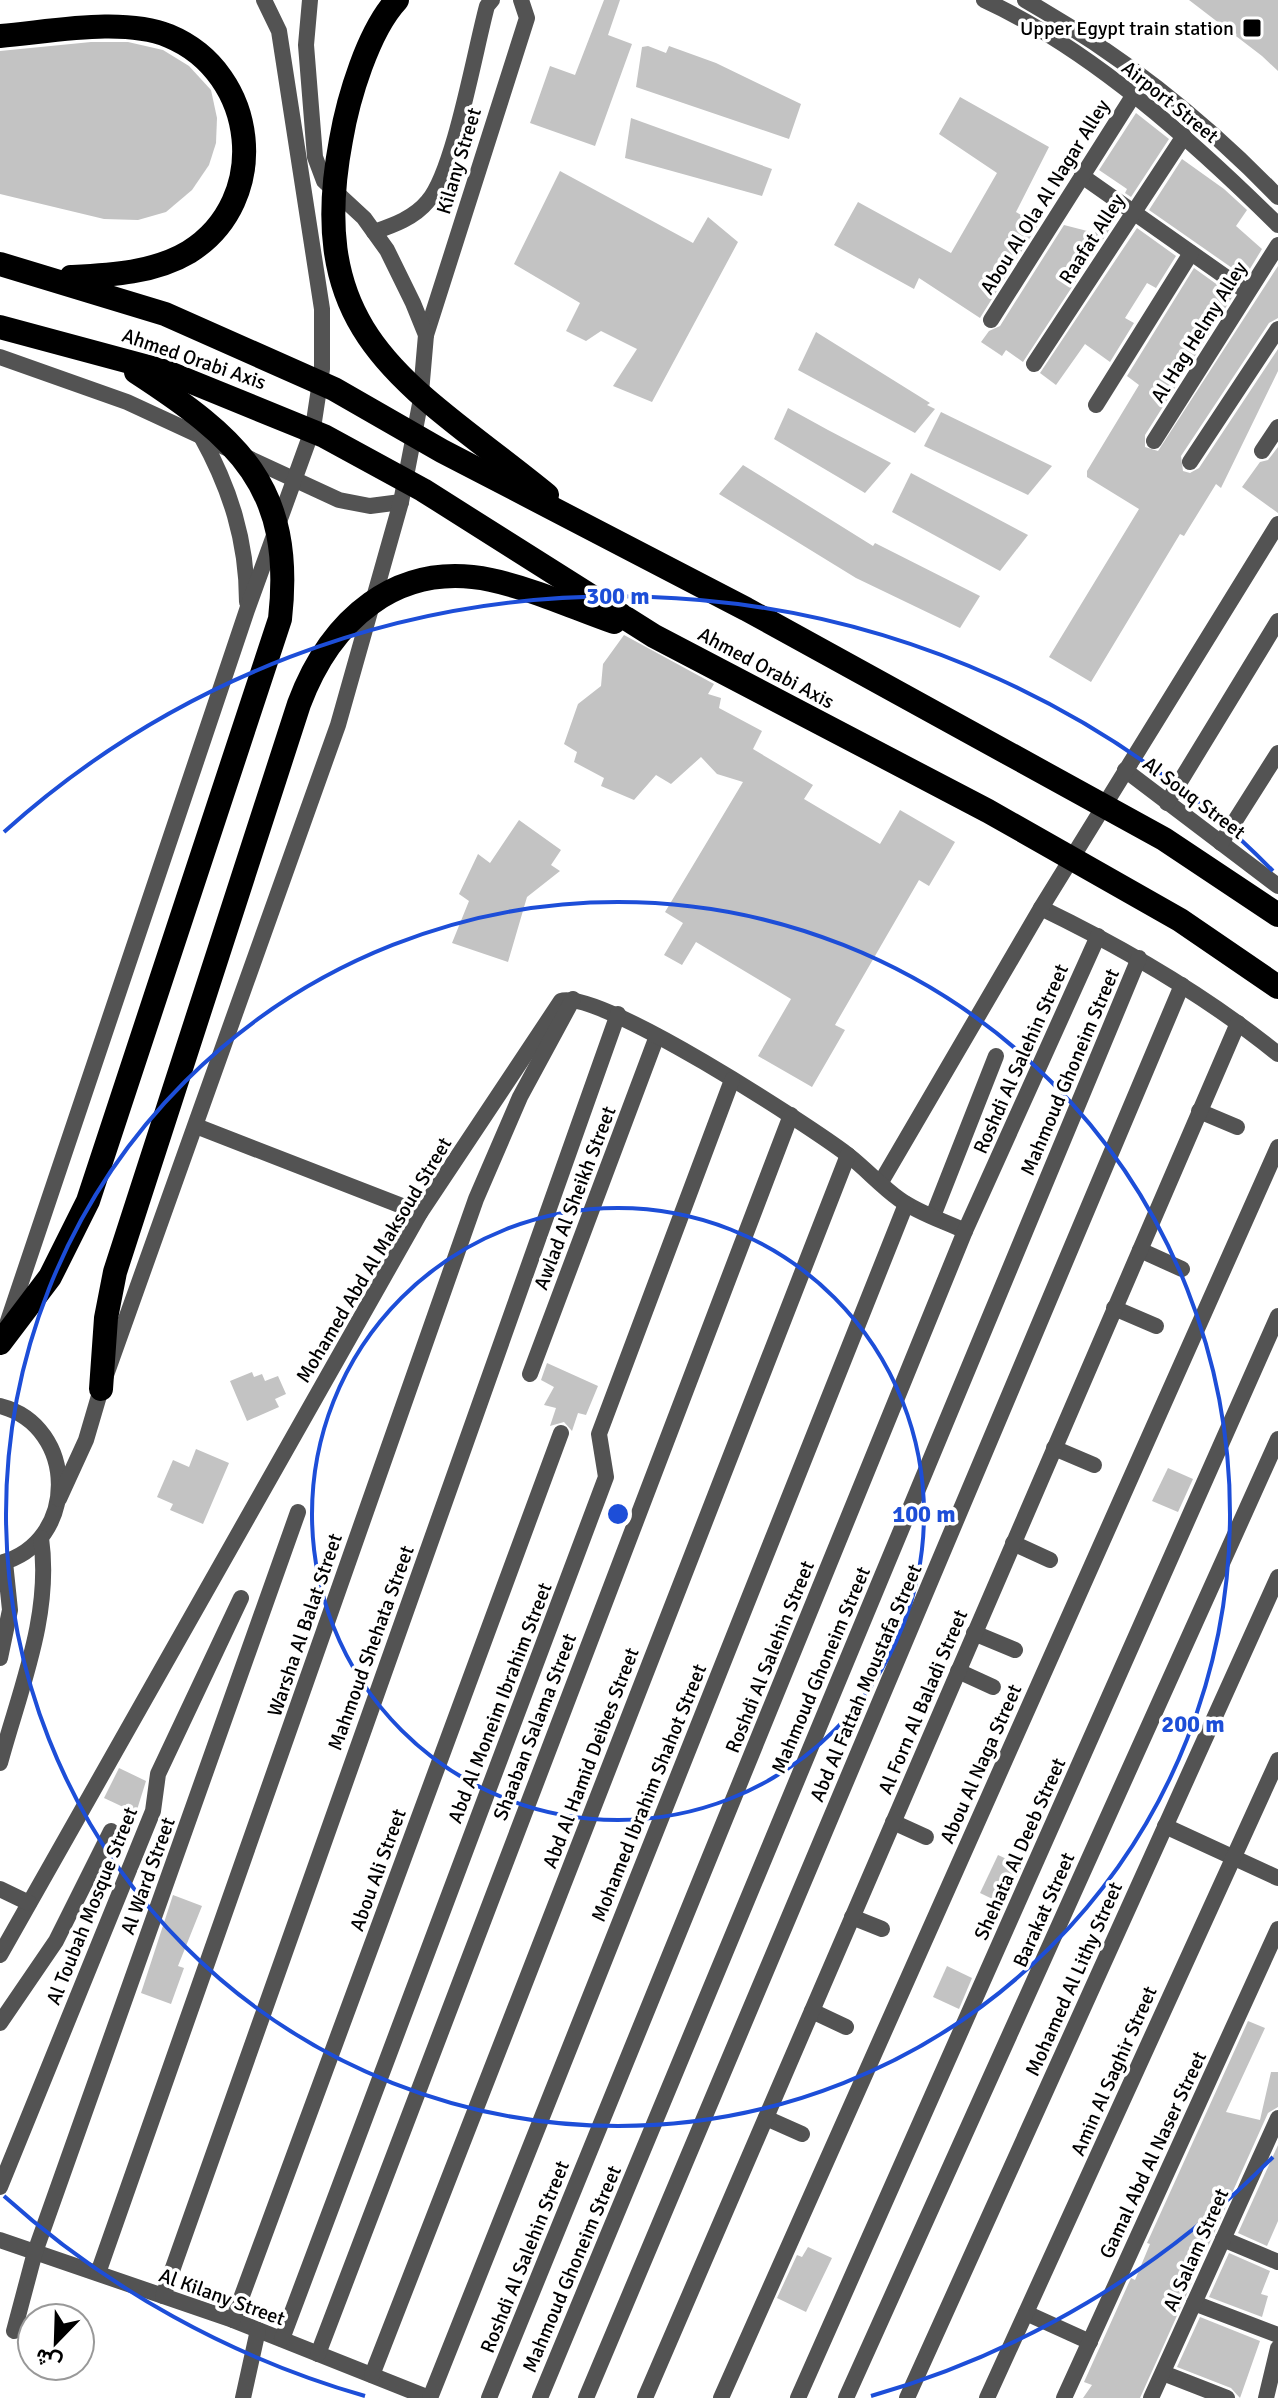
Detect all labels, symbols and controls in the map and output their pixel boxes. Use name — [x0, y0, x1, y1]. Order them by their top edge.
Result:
place label: Upper Egypt train station — [1020, 16, 1234, 41]
marker: Upper Egypt train station — [1241, 17, 1263, 39]
street label: Airport Street — [1117, 55, 1223, 149]
street label: Abou Al Ola Al Nagar Alley — [975, 94, 1116, 299]
street label: Kilany Street — [431, 105, 487, 217]
street label: Raafat Alley — [1054, 189, 1131, 289]
street label: Al Hag Helmy Alley — [1145, 256, 1253, 407]
street label: Ahmed Orabi Axis — [119, 323, 270, 395]
text: 300 m — [586, 581, 650, 611]
street label: Ahmed Orabi Axis — [694, 622, 839, 715]
street label: Al Souq Street — [1138, 751, 1250, 845]
street label: Roshdi Al Salehin Street — [968, 960, 1074, 1158]
street label: Mahmoud Ghoneim Street — [1015, 965, 1125, 1179]
street label: Awlad Al Sheikh Street — [528, 1103, 622, 1293]
street label: Mohamed Abd Al Maksoud Street — [291, 1133, 457, 1387]
text: 100 m — [892, 1499, 956, 1529]
centre of rings — [604, 1500, 632, 1528]
street label: Warsha Al Balat Street — [262, 1530, 348, 1720]
street label: Mahmoud Shehata Street — [322, 1542, 420, 1754]
street label: Roshdi Al Salehin Street — [720, 1557, 820, 1757]
street label: Abd Al Fattah Moustafa Street — [804, 1560, 928, 1806]
street label: Mahmoud Ghoneim Street — [766, 1563, 876, 1777]
street label: Abd Al Moneim Ibrahim Street — [442, 1579, 558, 1827]
street label: Al Forn Al Baladi Street — [873, 1606, 973, 1798]
street label: Shaaban Salama Street — [488, 1630, 582, 1824]
street label: Abd Al Hamid Deibes Street — [537, 1644, 645, 1872]
street label: Mohamed Ibrahim Shahot Street — [586, 1660, 712, 1926]
street label: Abou Al Naga Street — [935, 1680, 1027, 1848]
text: 200 m — [1161, 1709, 1225, 1739]
street label: Shehata Al Deeb Street — [969, 1754, 1071, 1944]
street label: Al Toubah Mosque Street — [41, 1803, 143, 2009]
street label: Abou Ali Street — [344, 1805, 412, 1935]
street label: Al Ward Street — [115, 1814, 181, 1938]
street label: Barakat Street — [1008, 1849, 1080, 1971]
street label: Mohamed Al Lithy Street — [1020, 1878, 1128, 2080]
street label: Amin Al Saghir Street — [1065, 1982, 1163, 2160]
street label: Gamal Abd Al Naser Street — [1094, 2047, 1212, 2263]
street label: Roshdi Al Salehin Street — [475, 2157, 575, 2357]
street label: Mahmoud Ghoneim Street — [517, 2162, 627, 2376]
street label: Al Salam Street — [1158, 2185, 1234, 2315]
street label: Al Kilany Street — [156, 2263, 288, 2331]
north arrow — [16, 2302, 96, 2382]
text: ش — [31, 2342, 66, 2378]

